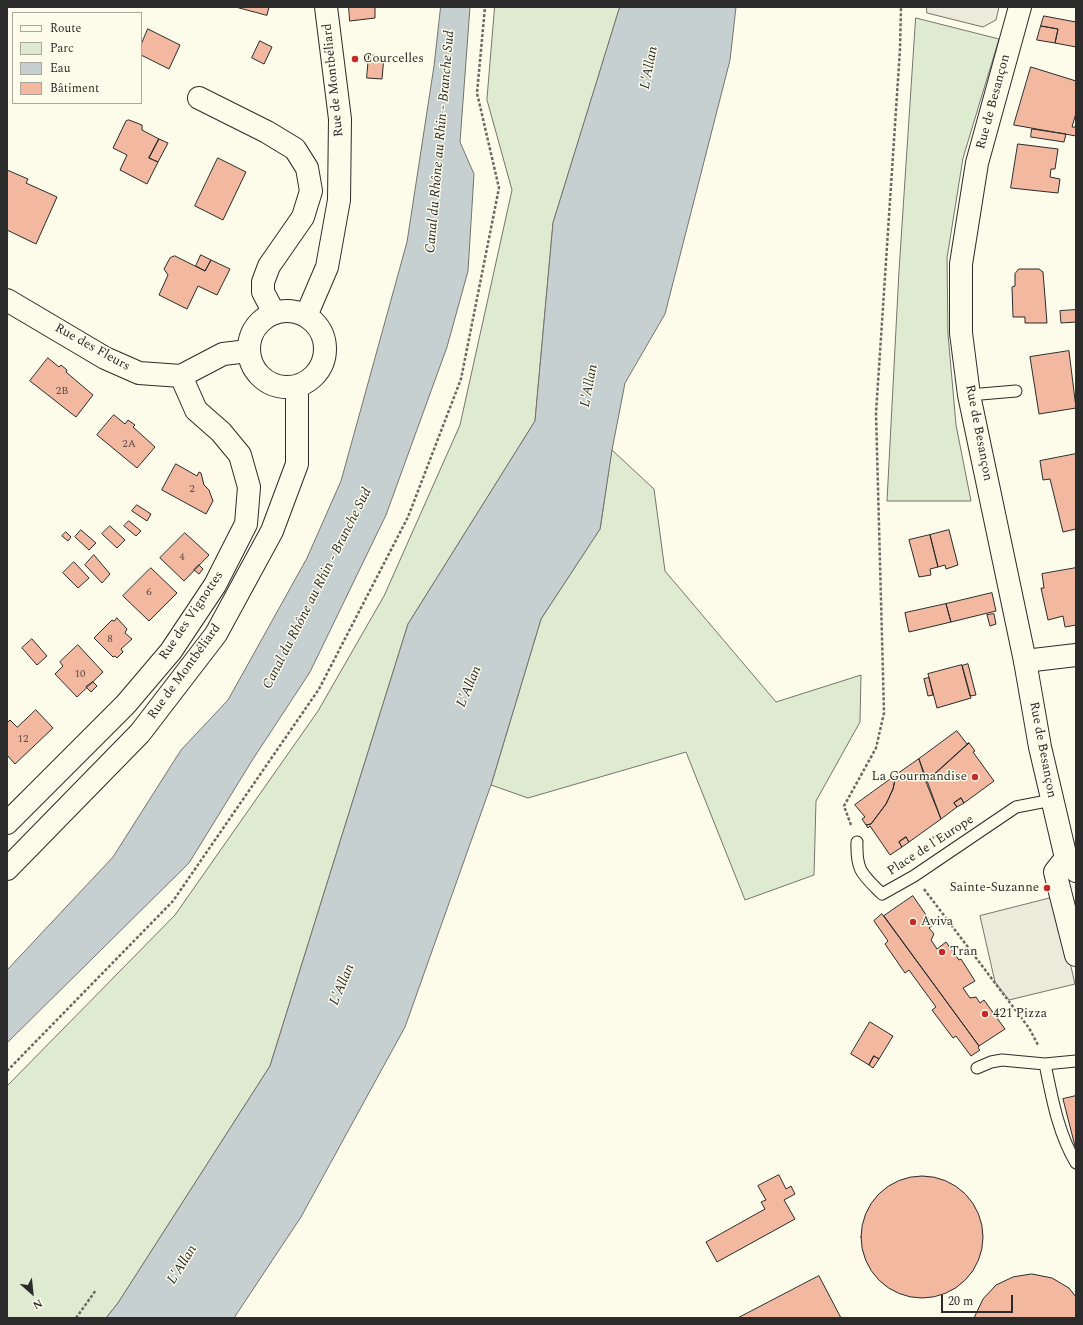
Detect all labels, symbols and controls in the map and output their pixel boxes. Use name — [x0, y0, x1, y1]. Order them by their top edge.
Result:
legend — [12, 12, 142, 104]
text: Route — [50, 19, 81, 38]
street label: Rue de Montbéliard — [320, 22, 348, 138]
water label: Canal du Rhône au Rhin - Branche Sud — [423, 30, 459, 254]
text: Parc — [50, 39, 74, 58]
water label: L'Allan — [638, 45, 662, 91]
place label: Courcelles — [363, 51, 424, 67]
street label: Rue de Besançon — [974, 53, 1014, 151]
marker: Courcelles — [350, 54, 360, 64]
text: Eau — [50, 59, 70, 78]
text: Bâtiment — [50, 79, 99, 98]
street label: Rue des Fleurs — [52, 321, 132, 375]
water label: L'Allan — [578, 363, 602, 409]
street label: Rue de Besançon — [961, 384, 995, 482]
house number: 2B — [56, 385, 68, 399]
house number: 2A — [122, 438, 136, 452]
house number: 2 — [189, 483, 195, 497]
water label: Canal du Rhône au Rhin - Branche Sud — [260, 486, 376, 692]
house number: 4 — [179, 551, 185, 565]
street label: Rue des Vignottes — [156, 568, 228, 664]
house number: 6 — [146, 586, 152, 600]
street label: Rue de Montbéliard — [145, 621, 225, 723]
house number: 8 — [107, 633, 113, 647]
water label: L'Allan — [454, 664, 486, 710]
house number: 10 — [75, 668, 85, 682]
street label: Rue de Besançon — [1025, 701, 1059, 799]
house number: 12 — [18, 733, 28, 747]
place label: La Gourmandise — [871, 769, 967, 785]
marker: La Gourmandise — [970, 772, 980, 782]
street label: Place de l'Europe — [885, 812, 977, 880]
place label: Sainte-Suzanne — [950, 880, 1039, 896]
marker: Sainte-Suzanne — [1042, 883, 1052, 893]
place label: Aviva — [921, 914, 953, 930]
marker: Aviva — [908, 917, 918, 927]
place label: Tran — [950, 944, 978, 960]
marker: Tran — [937, 947, 947, 957]
water label: L'Allan — [327, 962, 359, 1008]
place label: 421 Pizza — [993, 1006, 1047, 1022]
marker: 421 Pizza — [980, 1009, 990, 1019]
water label: L'Allan — [164, 1242, 202, 1288]
north arrow — [12, 1273, 52, 1313]
scale bar — [943, 1287, 1015, 1313]
text: 20 m — [948, 1292, 973, 1311]
text: N — [30, 1295, 46, 1314]

